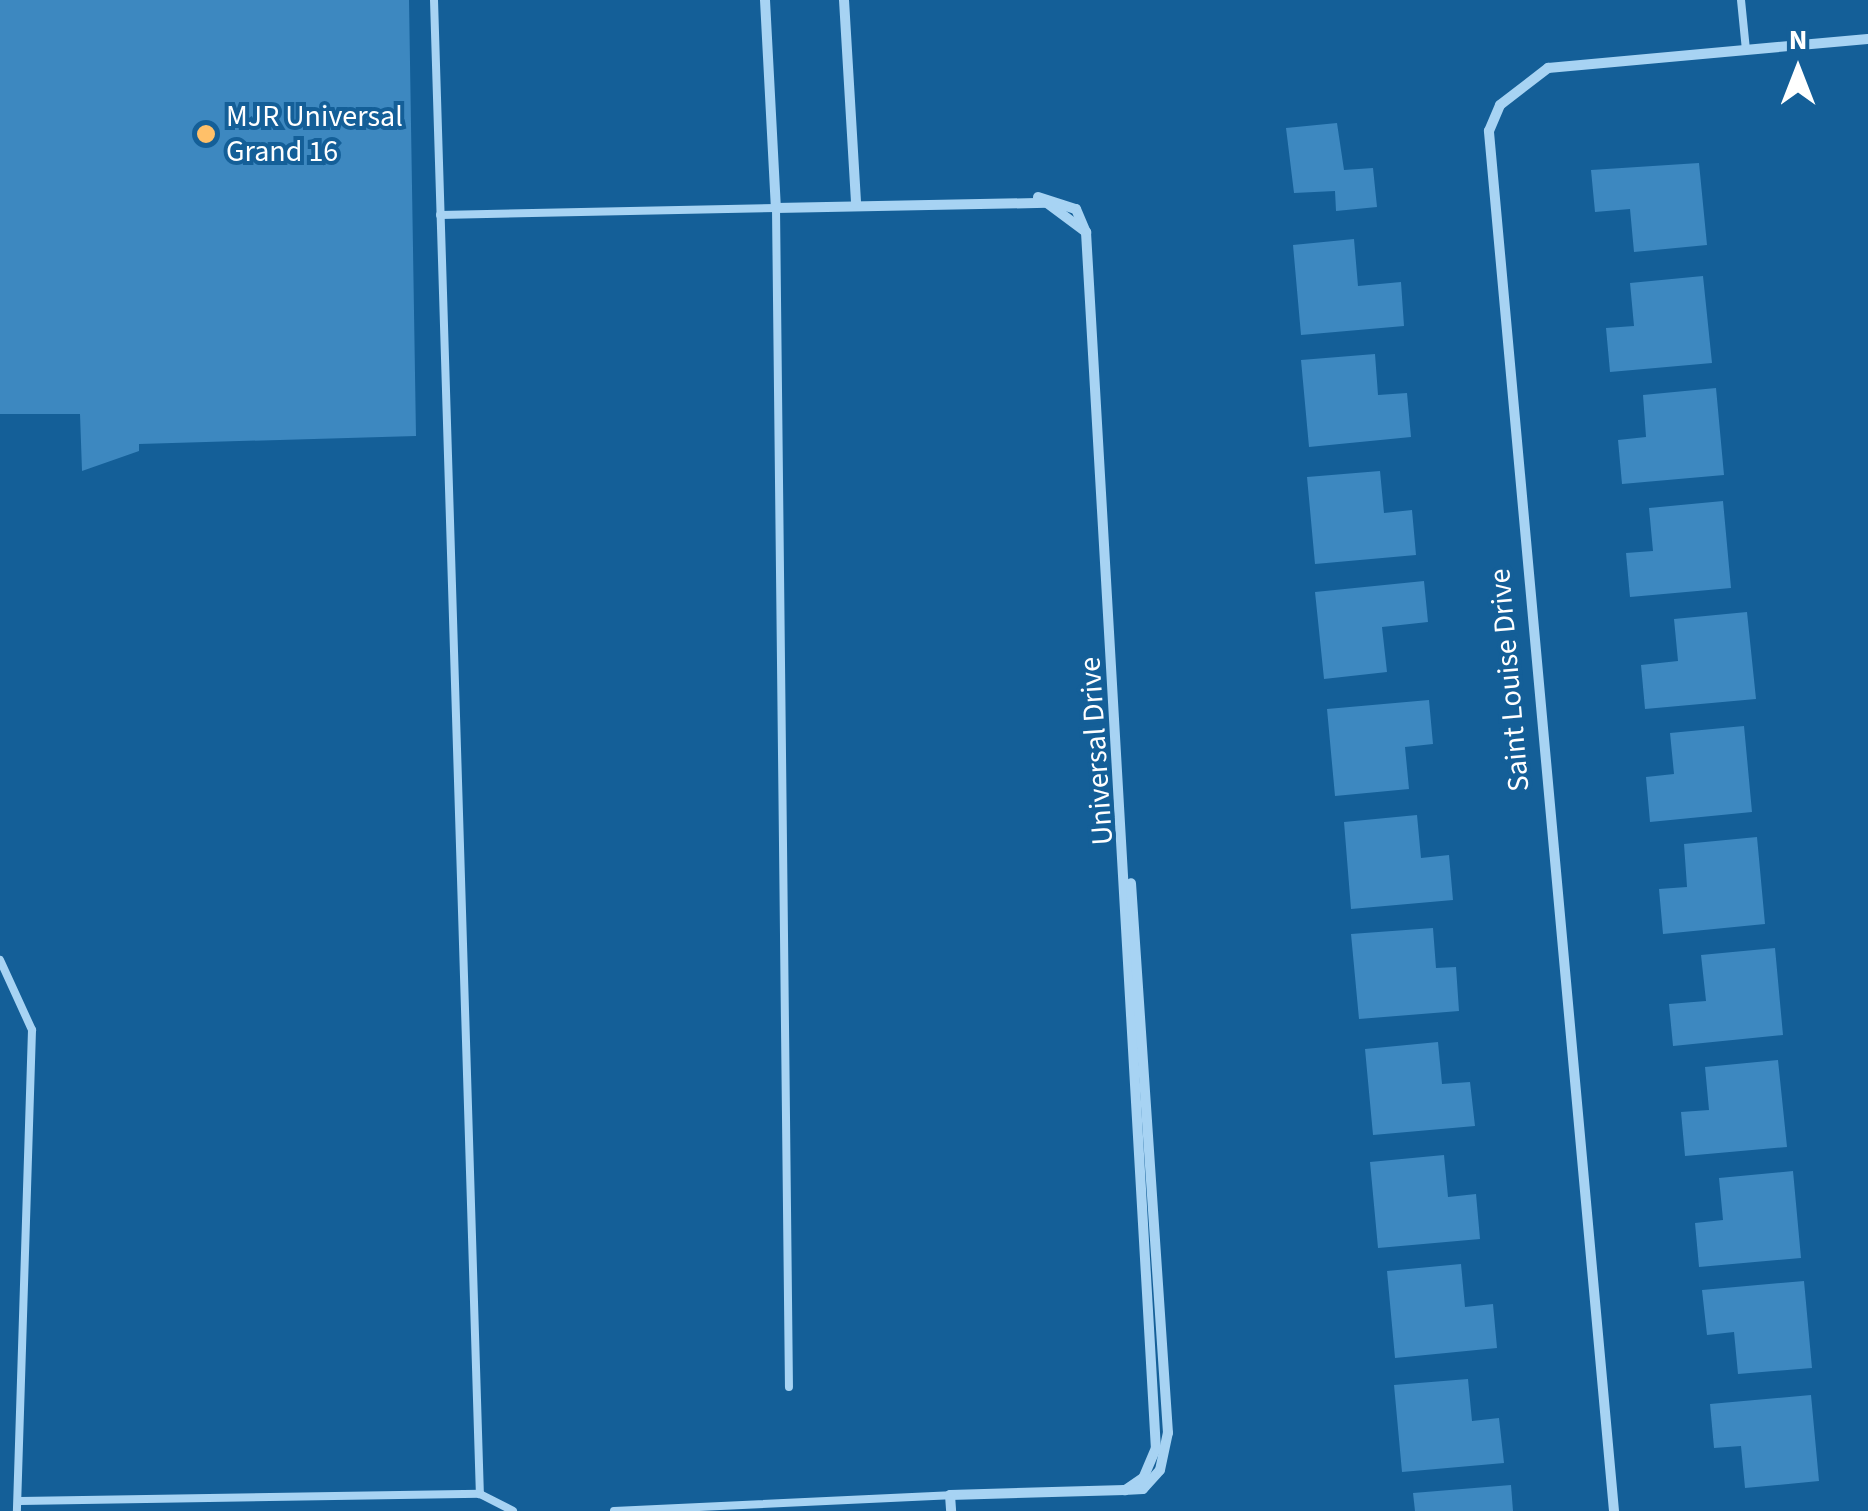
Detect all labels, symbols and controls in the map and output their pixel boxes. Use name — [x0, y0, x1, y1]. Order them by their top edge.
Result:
north arrow — [1748, 20, 1848, 120]
text: N — [1789, 20, 1807, 60]
place label: MJR Universal Grand 16 — [226, 99, 403, 170]
marker: MJR Universal Grand 16 — [195, 123, 217, 145]
street label: Saint Louise Drive — [1482, 567, 1538, 793]
street label: Universal Drive — [1072, 656, 1122, 846]

